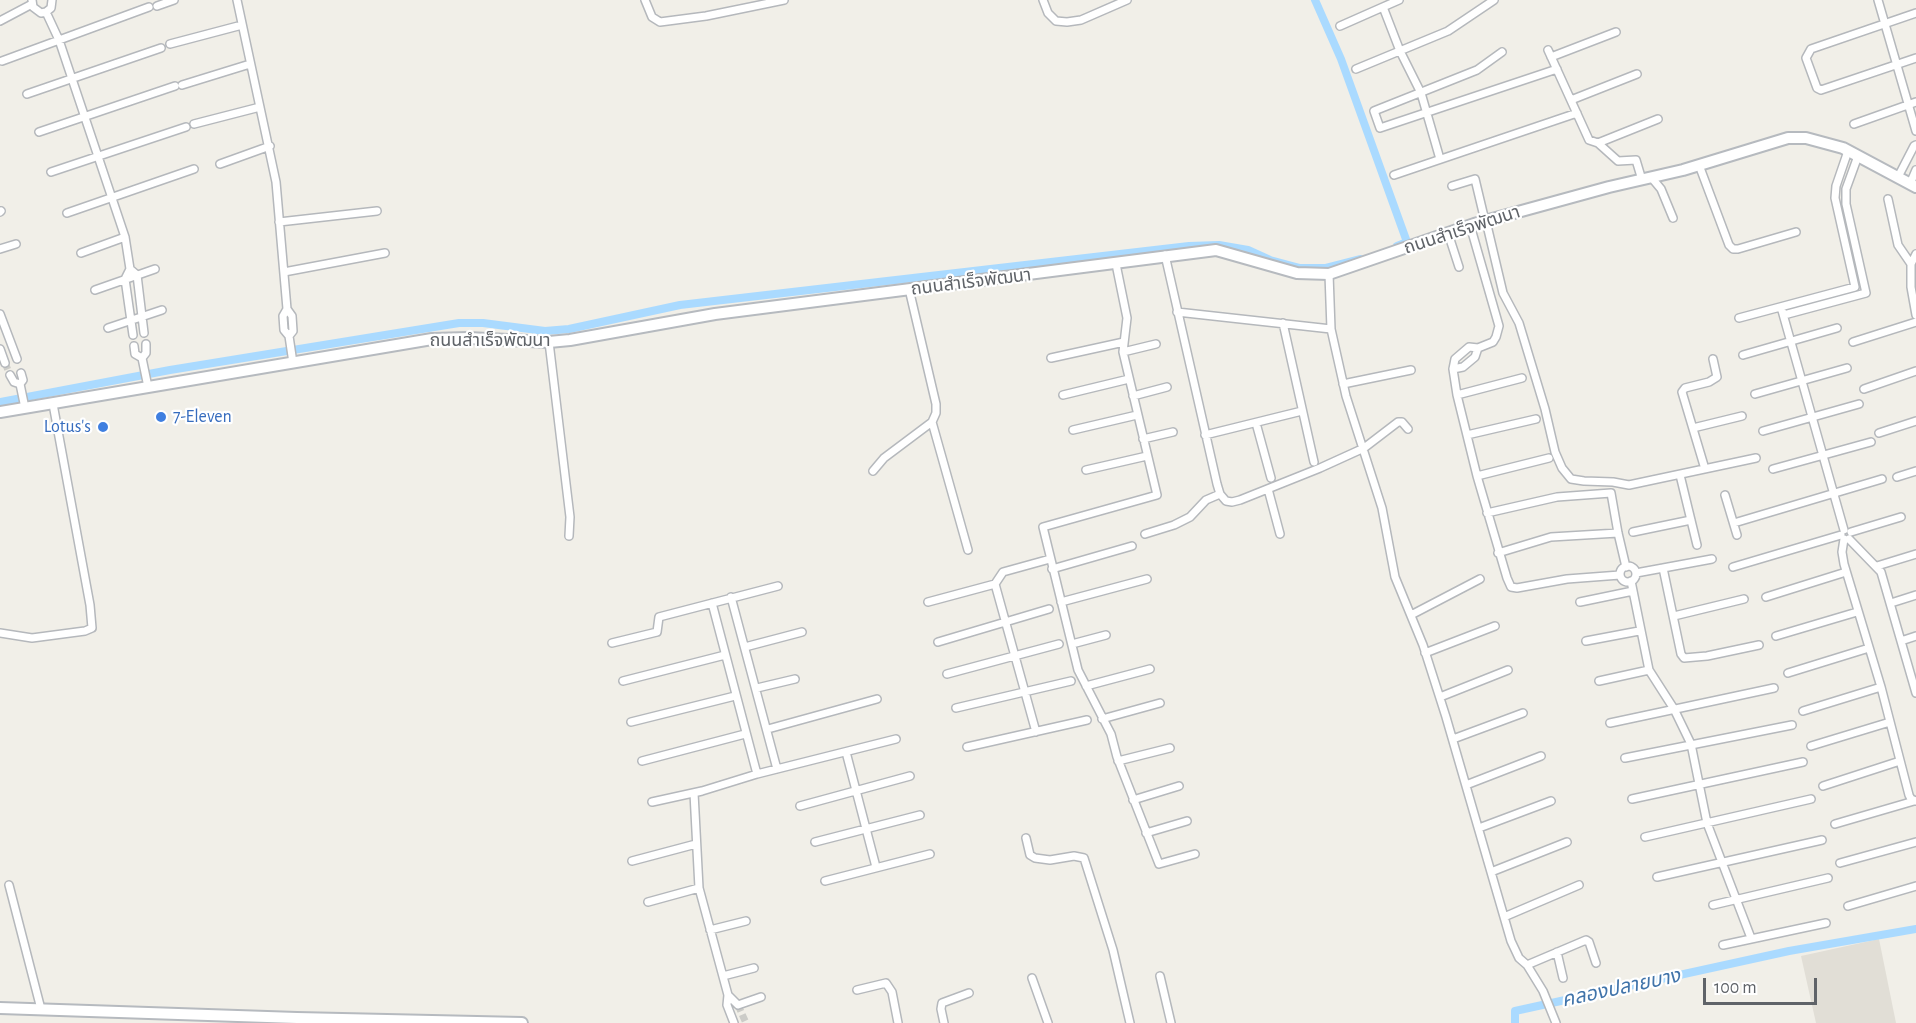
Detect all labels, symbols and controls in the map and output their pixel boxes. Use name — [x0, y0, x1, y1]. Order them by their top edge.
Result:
street label: ถนนสำเร็จพัฒนา — [1401, 201, 1523, 259]
street label: ถนนสำเร็จพัฒนา — [910, 264, 1032, 300]
street label: ถนนสำเร็จพัฒนา — [429, 330, 551, 352]
place label: 7-Eleven — [173, 406, 232, 428]
marker: 7-Eleven — [154, 410, 168, 424]
place label: Lotus's — [44, 416, 91, 438]
marker: Lotus's — [96, 420, 110, 434]
water label: คลองปลายบาง — [1560, 964, 1682, 1012]
scale bar — [1706, 966, 1820, 1004]
text: 100 m — [1714, 979, 1757, 997]

